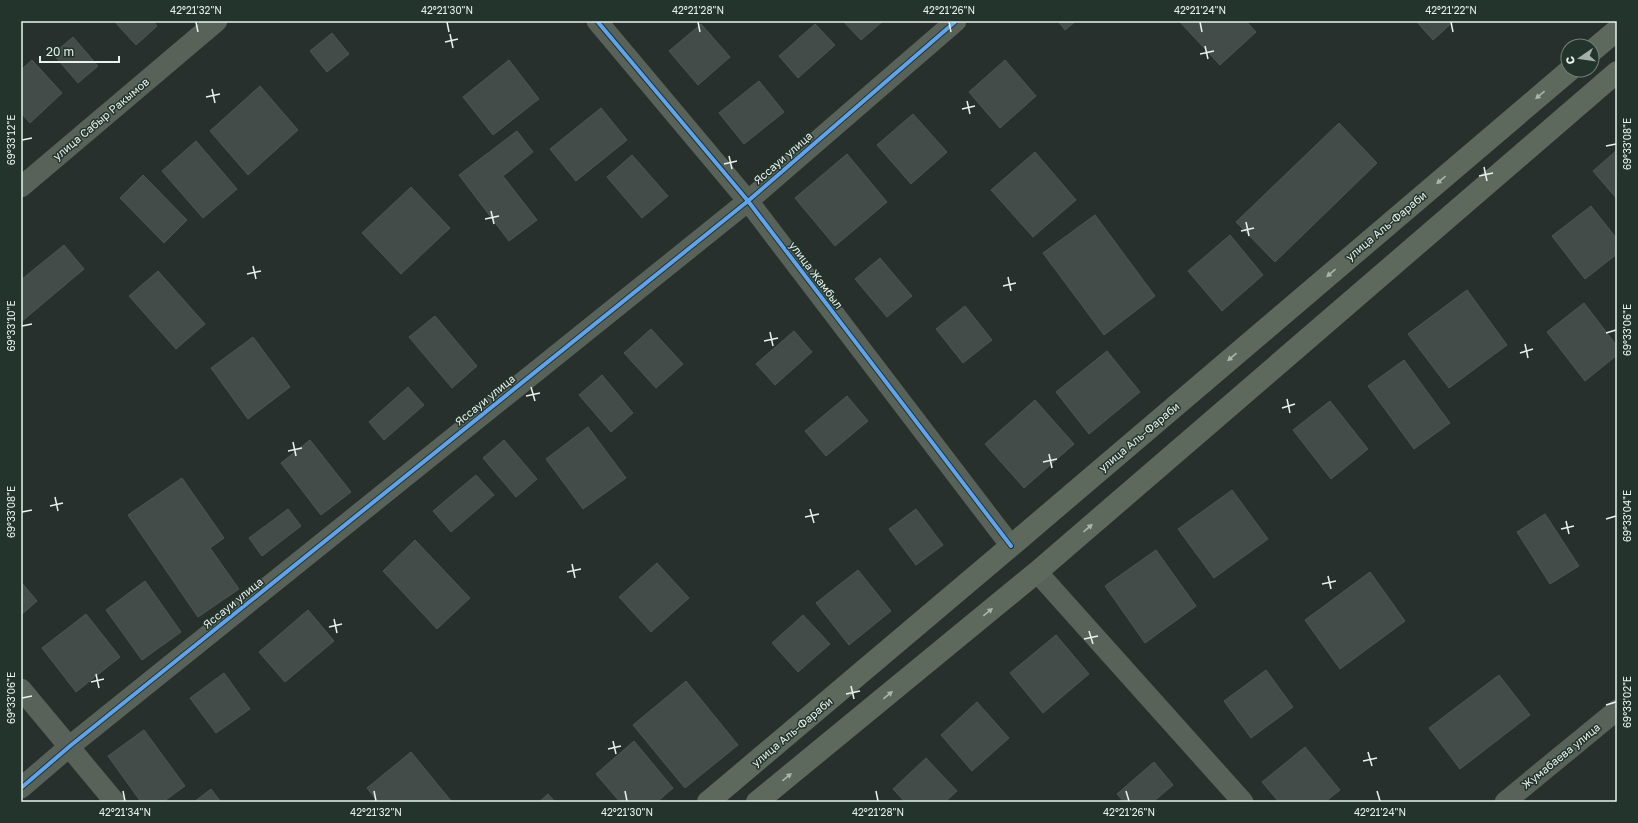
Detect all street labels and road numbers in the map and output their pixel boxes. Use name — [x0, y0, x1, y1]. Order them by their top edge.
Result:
street label: улица Сабыр Ракымов — [50, 75, 151, 163]
street label: Яссауи улица — [751, 129, 815, 187]
street label: улица Аль-Фараби — [1343, 188, 1429, 263]
street label: улица Жамбыл — [787, 239, 846, 311]
street label: Яссауи улица — [452, 371, 517, 428]
street label: улица Аль-Фараби — [1096, 399, 1182, 474]
street label: Яссауи улица — [200, 574, 265, 631]
street label: улица Аль-Фараби — [749, 694, 835, 769]
street label: Жумабаева улица — [1519, 720, 1602, 791]

